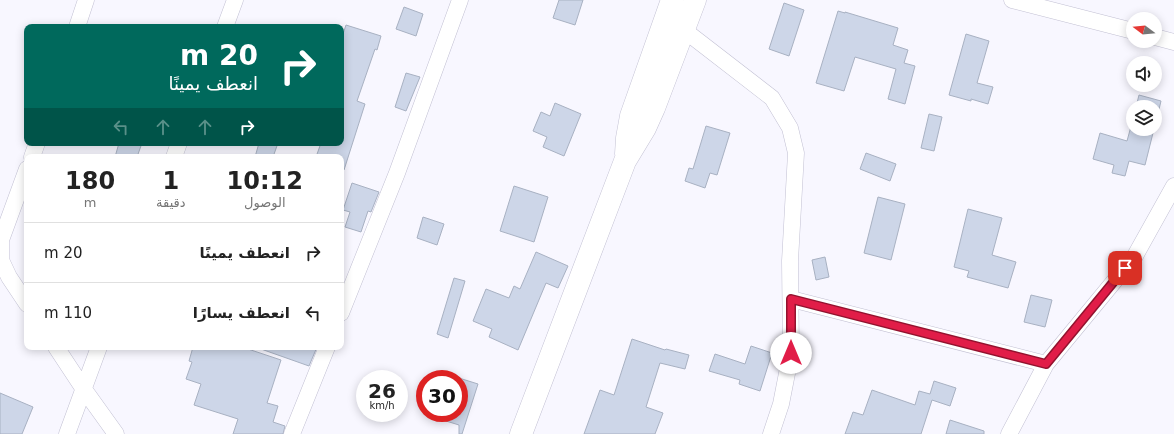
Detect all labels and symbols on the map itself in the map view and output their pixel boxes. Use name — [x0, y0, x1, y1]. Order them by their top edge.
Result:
north arrow — [1126, 12, 1162, 48]
pin — [1108, 251, 1142, 285]
position arrow — [770, 332, 812, 374]
speed limit sign: 30 — [416, 370, 468, 422]

